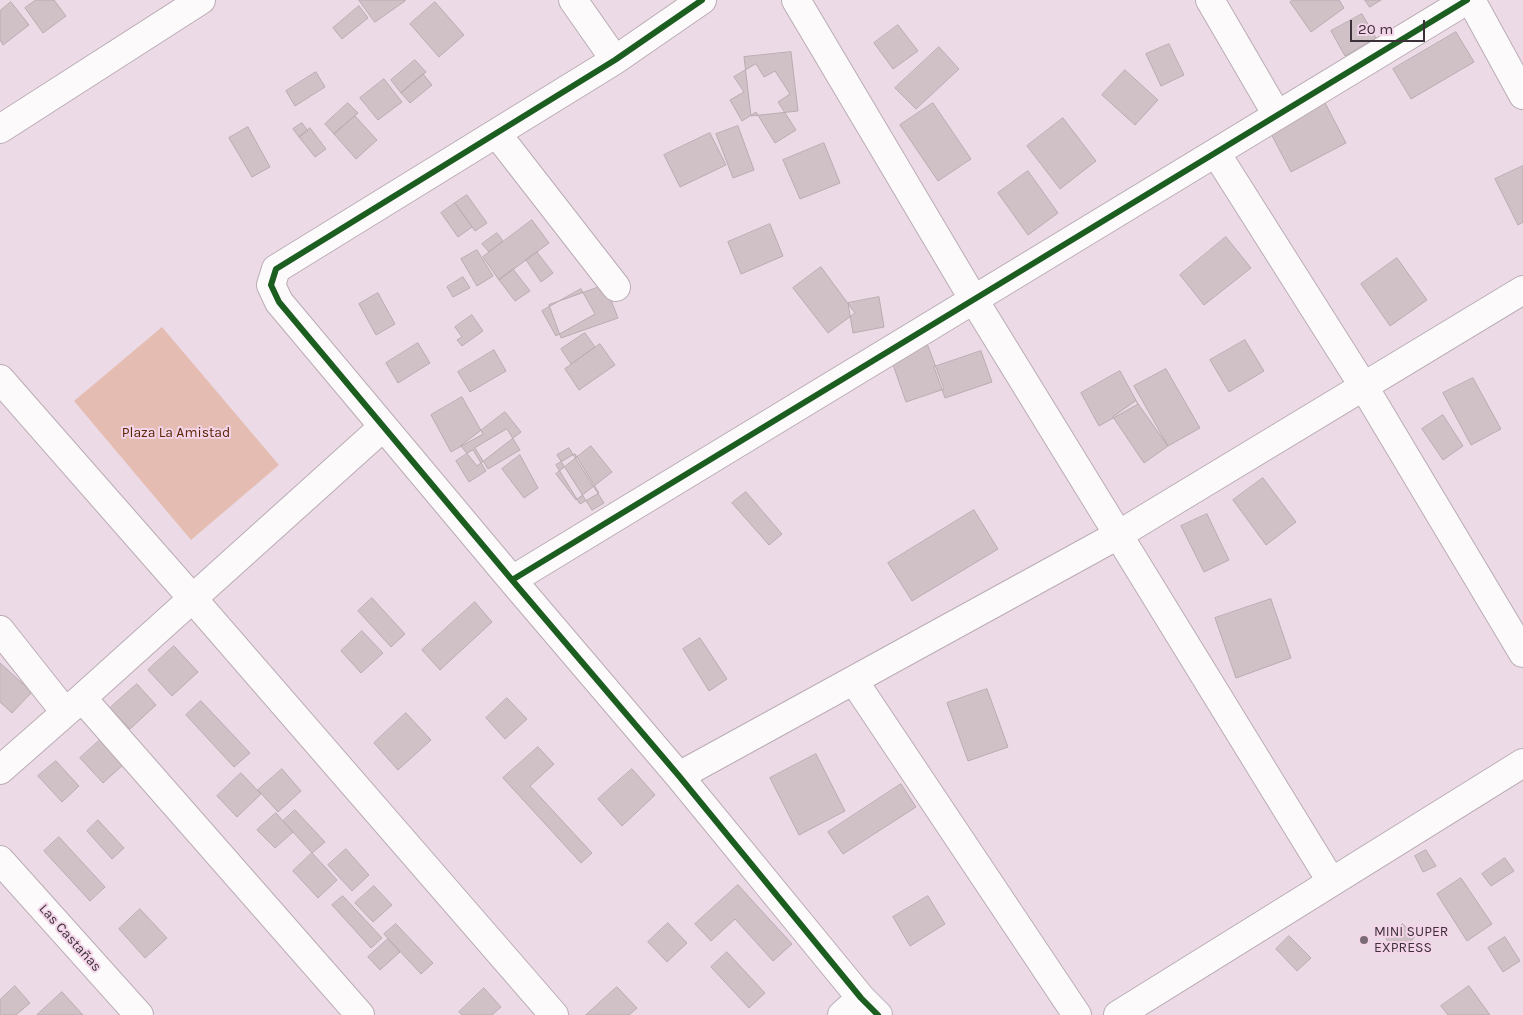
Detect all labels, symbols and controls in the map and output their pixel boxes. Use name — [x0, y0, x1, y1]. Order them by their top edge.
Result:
scale bar — [1353, 10, 1428, 42]
text: 20 m — [1358, 20, 1393, 38]
park label: Plaza La Amistad — [122, 425, 230, 441]
street label: Las Castañas — [35, 901, 105, 975]
place label: MINI SUPER EXPRESS — [1374, 924, 1448, 956]
marker: MINI SUPER EXPRESS — [1358, 934, 1370, 946]

